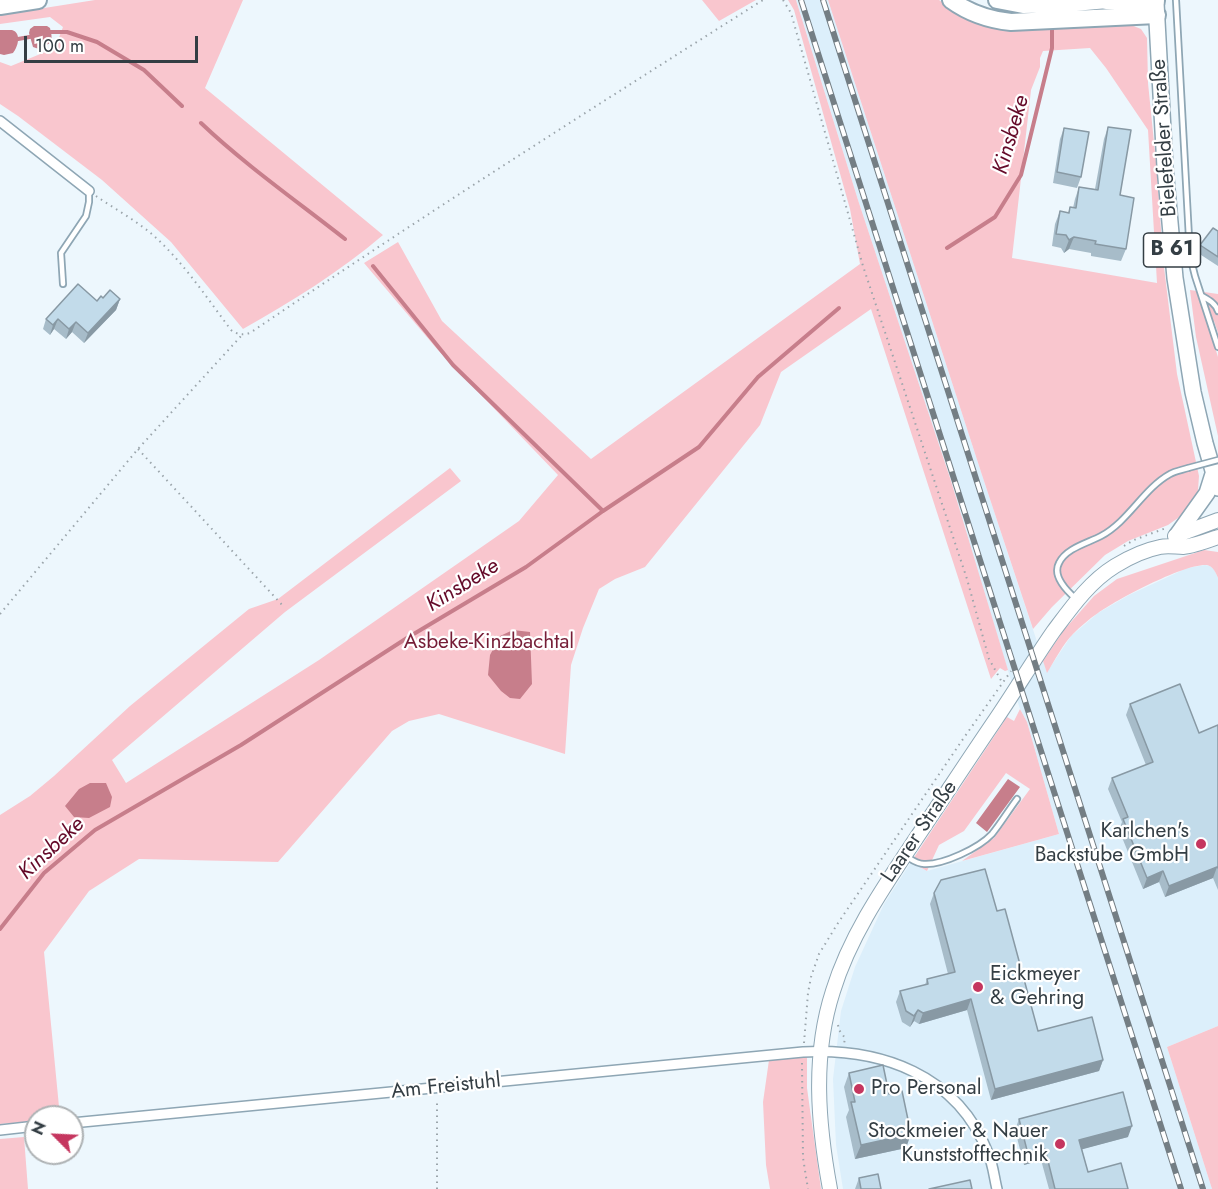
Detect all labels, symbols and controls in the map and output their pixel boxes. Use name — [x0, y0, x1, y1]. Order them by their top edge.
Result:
scale bar — [27, 24, 201, 62]
text: 100 m — [35, 33, 84, 59]
street label: Bielefelder Straße — [1147, 58, 1183, 218]
water label: Kinsbeke — [988, 93, 1036, 177]
road number: B 61 — [1144, 233, 1200, 267]
water label: Kinsbeke — [422, 553, 504, 619]
park label: Asbeke-Kinzbachtal — [404, 630, 574, 656]
street label: Laarer Straße — [877, 776, 963, 888]
water label: Kinsbeke — [14, 812, 90, 886]
place label: Karlchen's Backstube GmbH — [1035, 819, 1189, 869]
marker: Karlchen's Backstube GmbH — [1194, 837, 1208, 851]
place label: Eickmeyer & Gehring — [990, 962, 1084, 1012]
marker: Eickmeyer & Gehring — [971, 980, 985, 994]
street label: Am Freistuhl — [390, 1069, 502, 1105]
place label: Pro Personal — [871, 1076, 982, 1102]
marker: Pro Personal — [852, 1082, 866, 1096]
north arrow — [24, 1105, 84, 1165]
text: N — [26, 1118, 52, 1139]
place label: Stockmeier & Nauer Kunststofftechnik — [868, 1119, 1048, 1169]
marker: Stockmeier & Nauer Kunststofftechnik — [1053, 1137, 1067, 1151]

